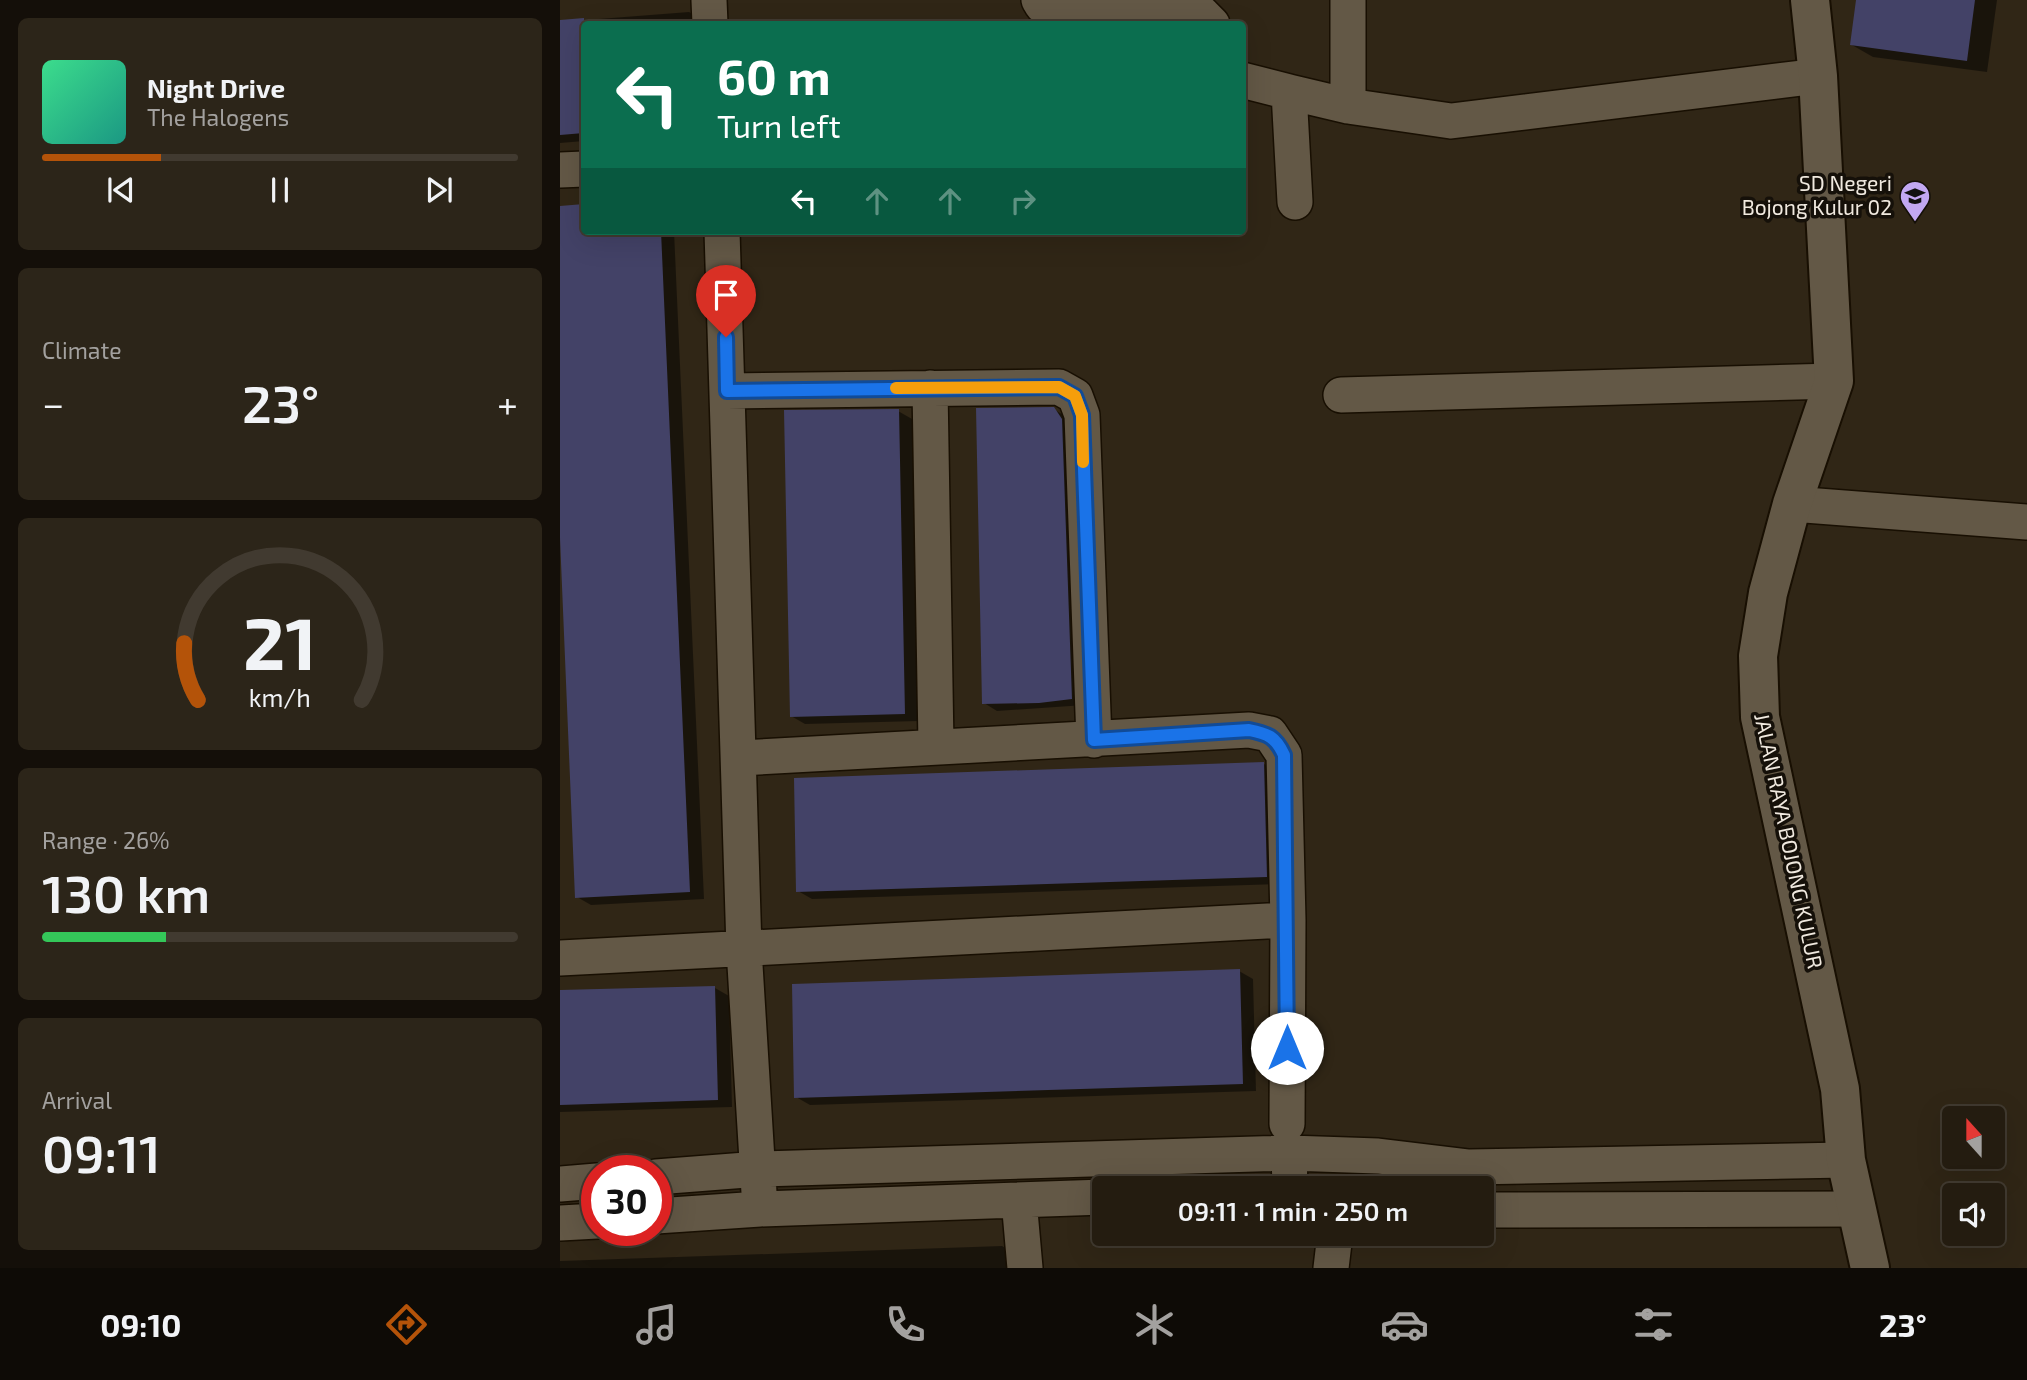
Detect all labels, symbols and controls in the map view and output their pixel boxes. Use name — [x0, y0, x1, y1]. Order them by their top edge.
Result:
text: 60 m — [717, 46, 831, 105]
icon: left — [602, 49, 693, 140]
text: Night Drive — [147, 72, 285, 103]
text: The Halogens — [147, 103, 289, 131]
text: Turn left — [717, 106, 841, 144]
place label: SD Negeri Bojong Kulur 02 — [1742, 170, 1892, 220]
icon: previous — [102, 171, 140, 209]
icon: pause — [261, 171, 299, 209]
icon: next — [420, 171, 458, 209]
school or university icon: SD Negeri Bojong Kulur 02 — [1898, 179, 1932, 223]
icon: left — [785, 182, 823, 220]
icon: ahead — [858, 182, 896, 220]
icon: ahead — [931, 182, 969, 220]
icon: right — [1004, 182, 1042, 220]
pin — [696, 265, 756, 337]
icon: arrive — [707, 276, 745, 314]
text: Climate — [42, 336, 122, 364]
text: 23° — [242, 371, 319, 433]
text: − — [42, 380, 64, 426]
text: + — [497, 380, 518, 426]
text: 21 — [243, 597, 317, 685]
text: km/h — [249, 682, 311, 712]
street label: JALAN RAYA BOJONG KULUR — [1750, 711, 1829, 971]
text: Range · 26% — [42, 826, 170, 854]
text: 130 km — [42, 861, 210, 923]
position arrow — [1250, 1011, 1324, 1085]
text: Arrival — [42, 1086, 112, 1114]
north arrow — [1942, 1106, 2006, 1169]
map controls — [1942, 1106, 2005, 1246]
text: 09:11 — [42, 1121, 161, 1183]
speed limit sign: 30 — [581, 1155, 672, 1246]
button: sound — [1942, 1183, 2005, 1246]
text: 09:11 · 1 min · 250 m — [1178, 1195, 1408, 1226]
icon: directions — [382, 1300, 431, 1349]
icon: music — [632, 1300, 681, 1349]
icon: phone — [881, 1300, 930, 1349]
icon: climate — [1130, 1300, 1179, 1349]
icon: car — [1380, 1300, 1429, 1349]
icon: filters — [1629, 1300, 1678, 1349]
text: 09:10 — [100, 1305, 182, 1343]
text: 23° — [1879, 1305, 1927, 1343]

